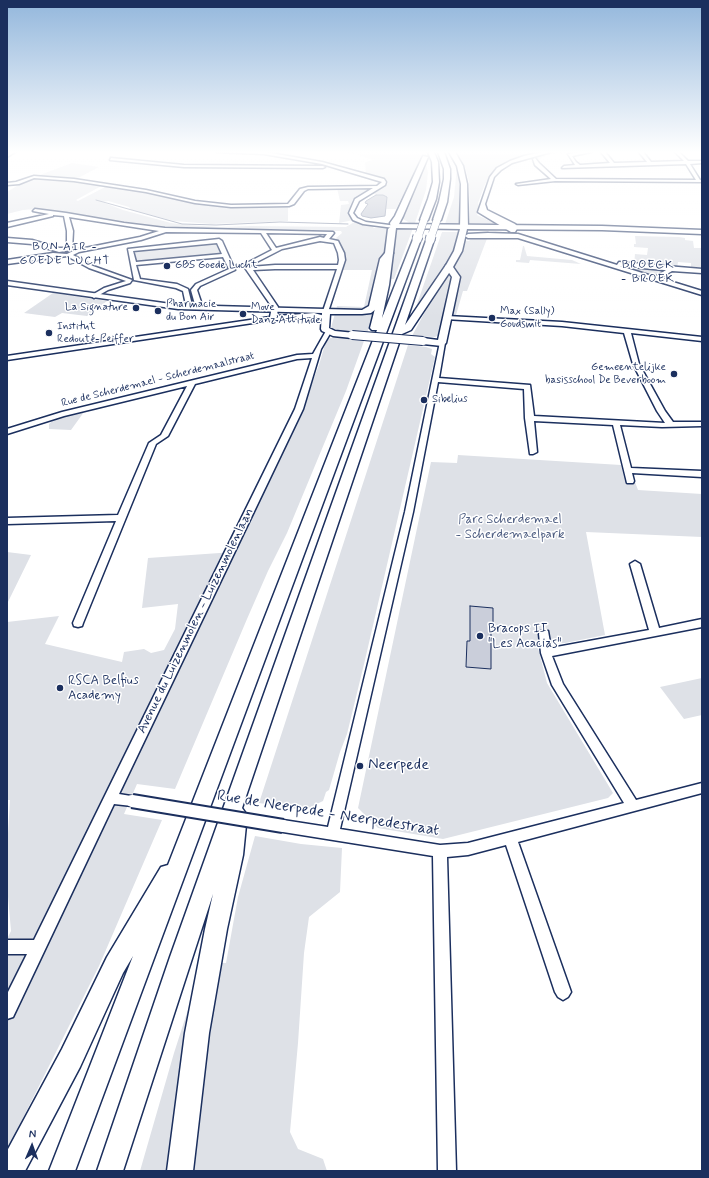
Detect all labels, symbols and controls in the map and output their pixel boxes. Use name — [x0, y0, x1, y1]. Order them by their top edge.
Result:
district label: BON AIR - GOEDE LUCHT — [20, 240, 110, 268]
district label: BROECK - BROEK — [621, 258, 675, 286]
place label: GBS Goede Lucht — [175, 259, 257, 273]
marker: GBS Goede Lucht — [162, 261, 172, 271]
place label: Pharmacie du Bon Air — [166, 298, 216, 324]
place label: La Signature — [65, 301, 128, 315]
place label: Move Danz’Attitude — [251, 301, 321, 327]
marker: La Signature — [131, 303, 141, 313]
place label: Max (Sally) Goudsmit — [500, 305, 554, 331]
marker: Pharmacie du Bon Air — [153, 306, 163, 316]
marker: Move Danz’Attitude — [238, 309, 248, 319]
marker: Max (Sally) Goudsmit — [487, 313, 497, 323]
place label: Institut Redouté-Peiffer — [57, 320, 134, 346]
marker: Institut Redouté-Peiffer — [44, 328, 54, 338]
street label: Rue de Scherdemael - Scherdemaalstraat — [60, 350, 256, 410]
place label: Gemeentelijke basisschool De Beverboom — [545, 361, 666, 387]
marker: Gemeentelijke basisschool De Beverboom — [669, 369, 679, 379]
place label: Sibelius — [432, 393, 468, 407]
marker: Sibelius — [419, 395, 429, 405]
street label: Avenue du Luizenmolen - Luizenmolenlaan — [134, 506, 258, 736]
park label: Parc Scherdemael - Scherdemaelpark — [456, 512, 564, 543]
place label: Bracops II "Les Acacias" — [488, 621, 562, 652]
marker: Bracops II "Les Acacias" — [475, 631, 485, 641]
place label: RSCA Belfius Academy — [68, 673, 139, 704]
marker: RSCA Belfius Academy — [55, 683, 65, 693]
place label: Neerpede — [368, 756, 429, 776]
marker: Neerpede — [355, 761, 365, 771]
street label: Rue de Neerpede - Neerpedestraat — [216, 787, 440, 841]
north arrow — [12, 1126, 52, 1166]
text: N — [29, 1127, 36, 1141]

